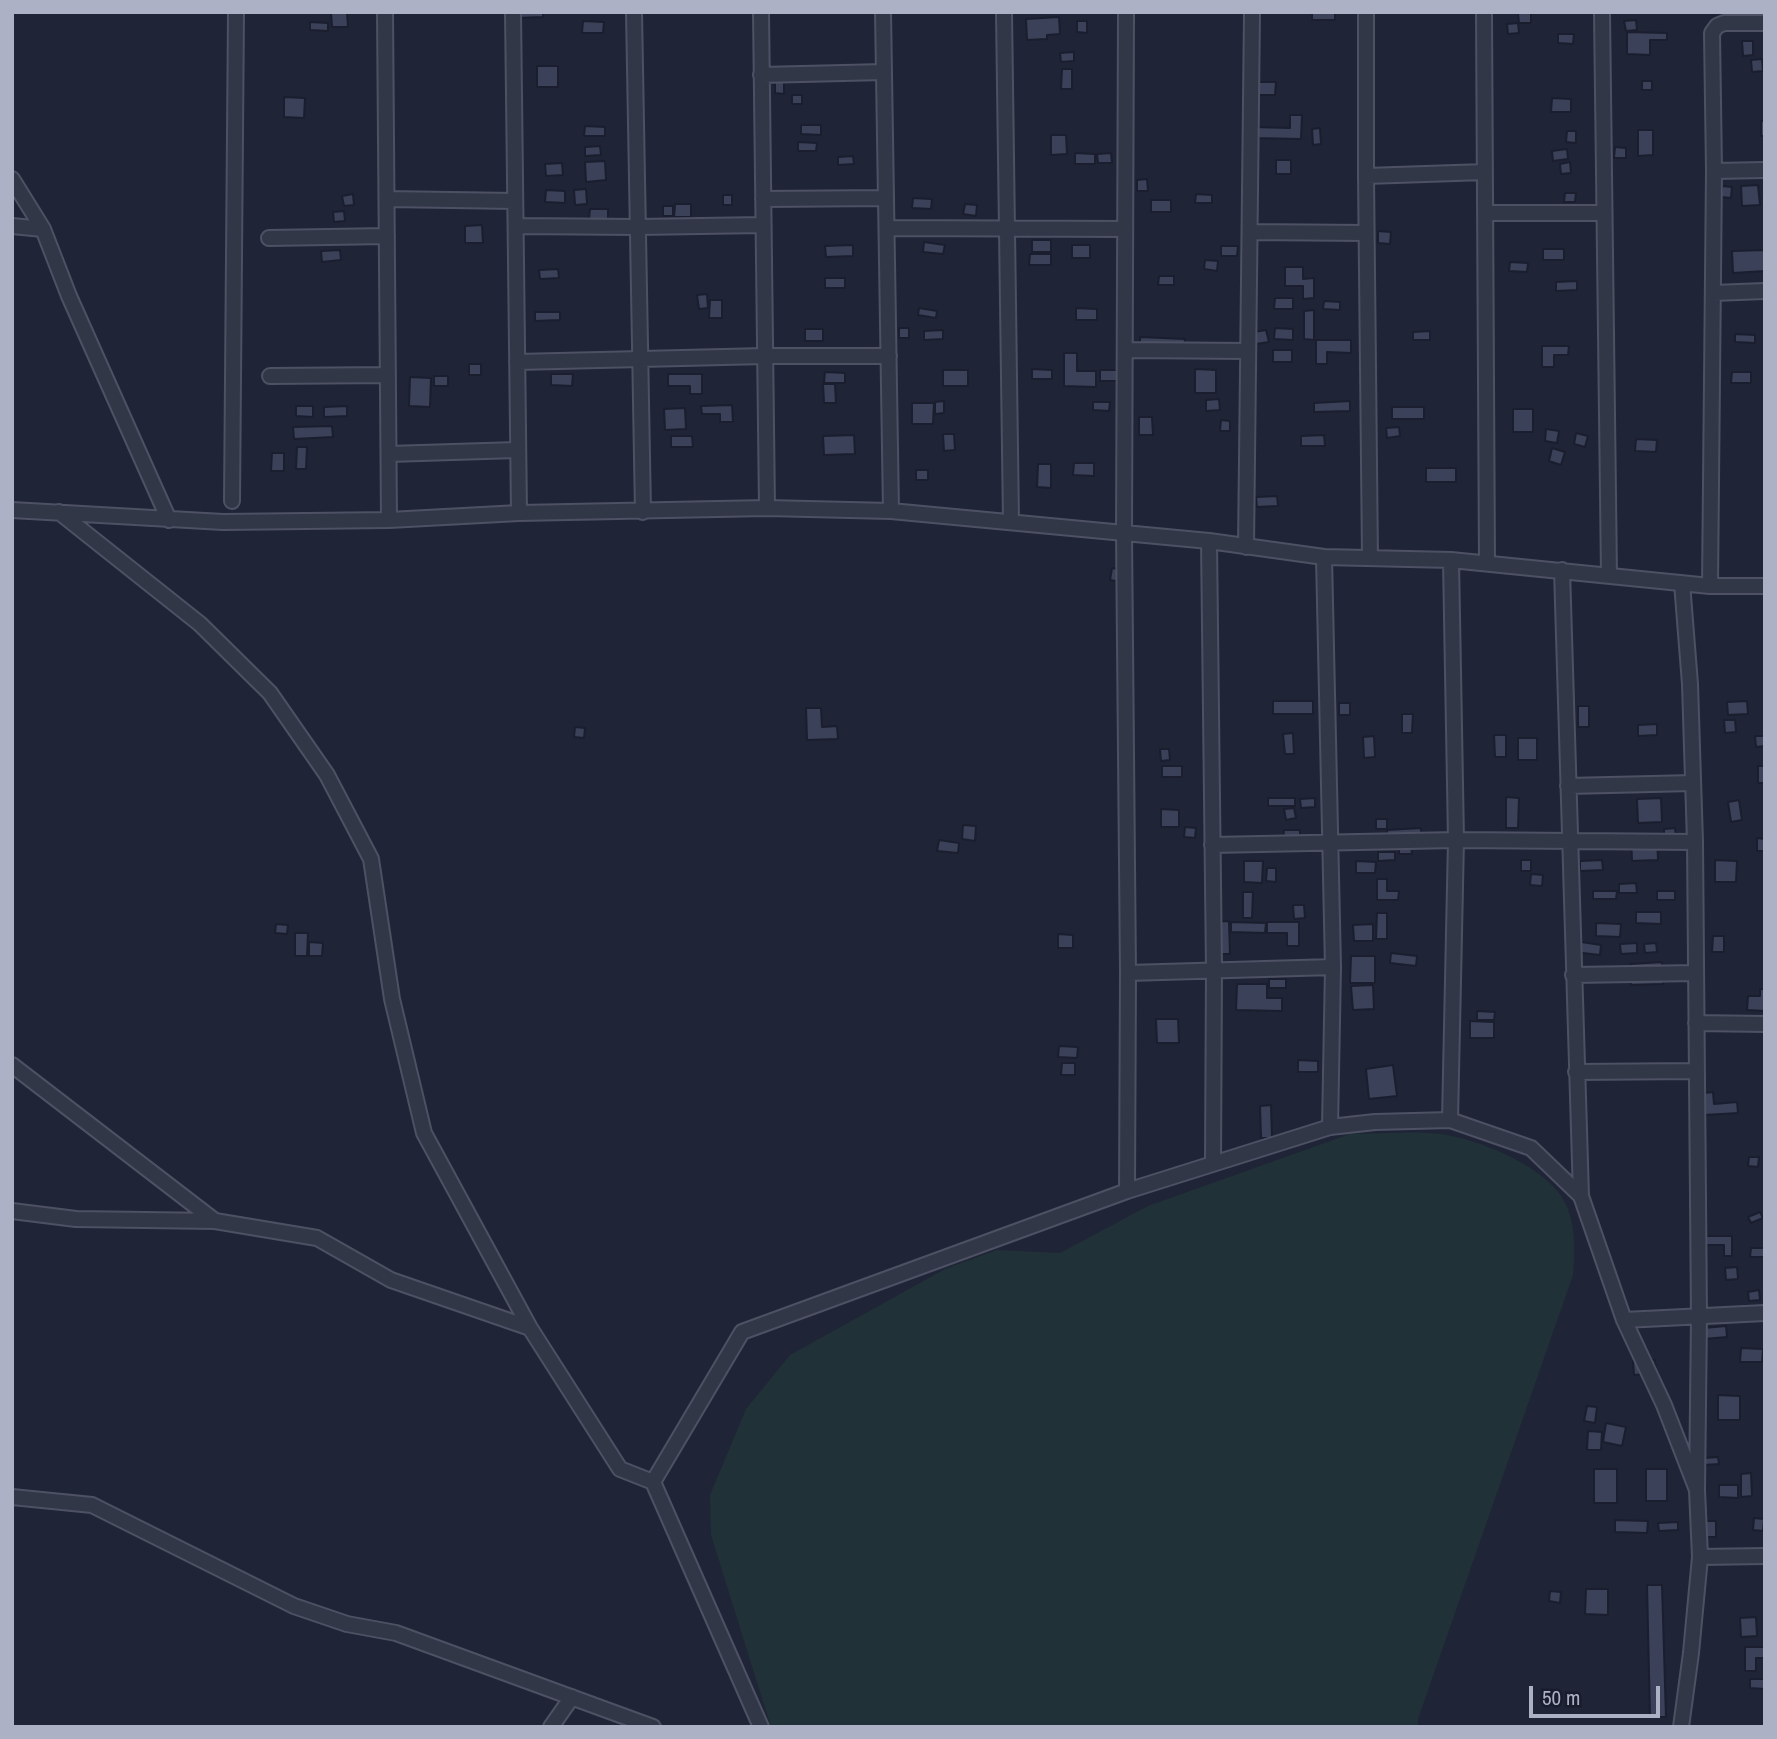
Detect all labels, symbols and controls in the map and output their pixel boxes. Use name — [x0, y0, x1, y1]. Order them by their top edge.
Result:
scale bar — [1532, 1672, 1663, 1716]
text: 50 m — [1542, 1683, 1580, 1712]

